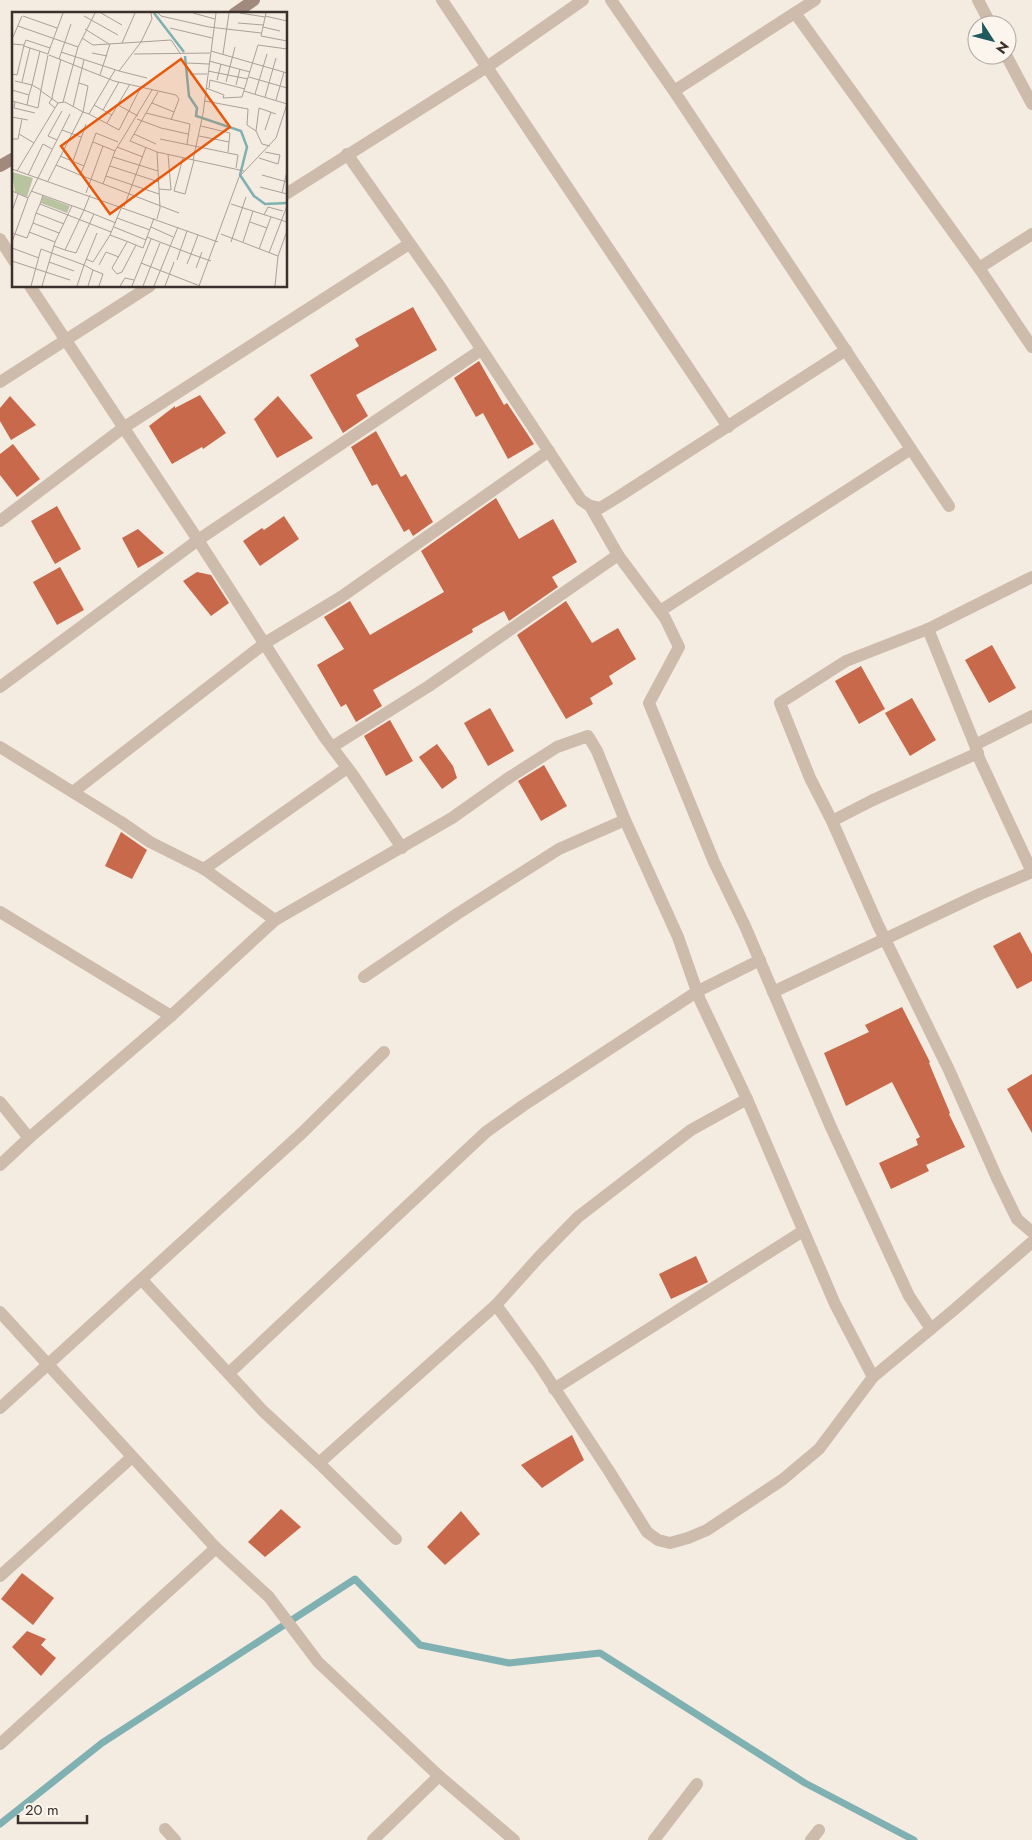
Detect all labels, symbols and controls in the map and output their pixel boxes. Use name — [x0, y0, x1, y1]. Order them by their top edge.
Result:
inset map — [12, 12, 288, 288]
north arrow — [967, 15, 1017, 65]
text: N — [991, 37, 1014, 58]
scale bar — [18, 1792, 86, 1824]
text: 20 m — [25, 1799, 59, 1821]

